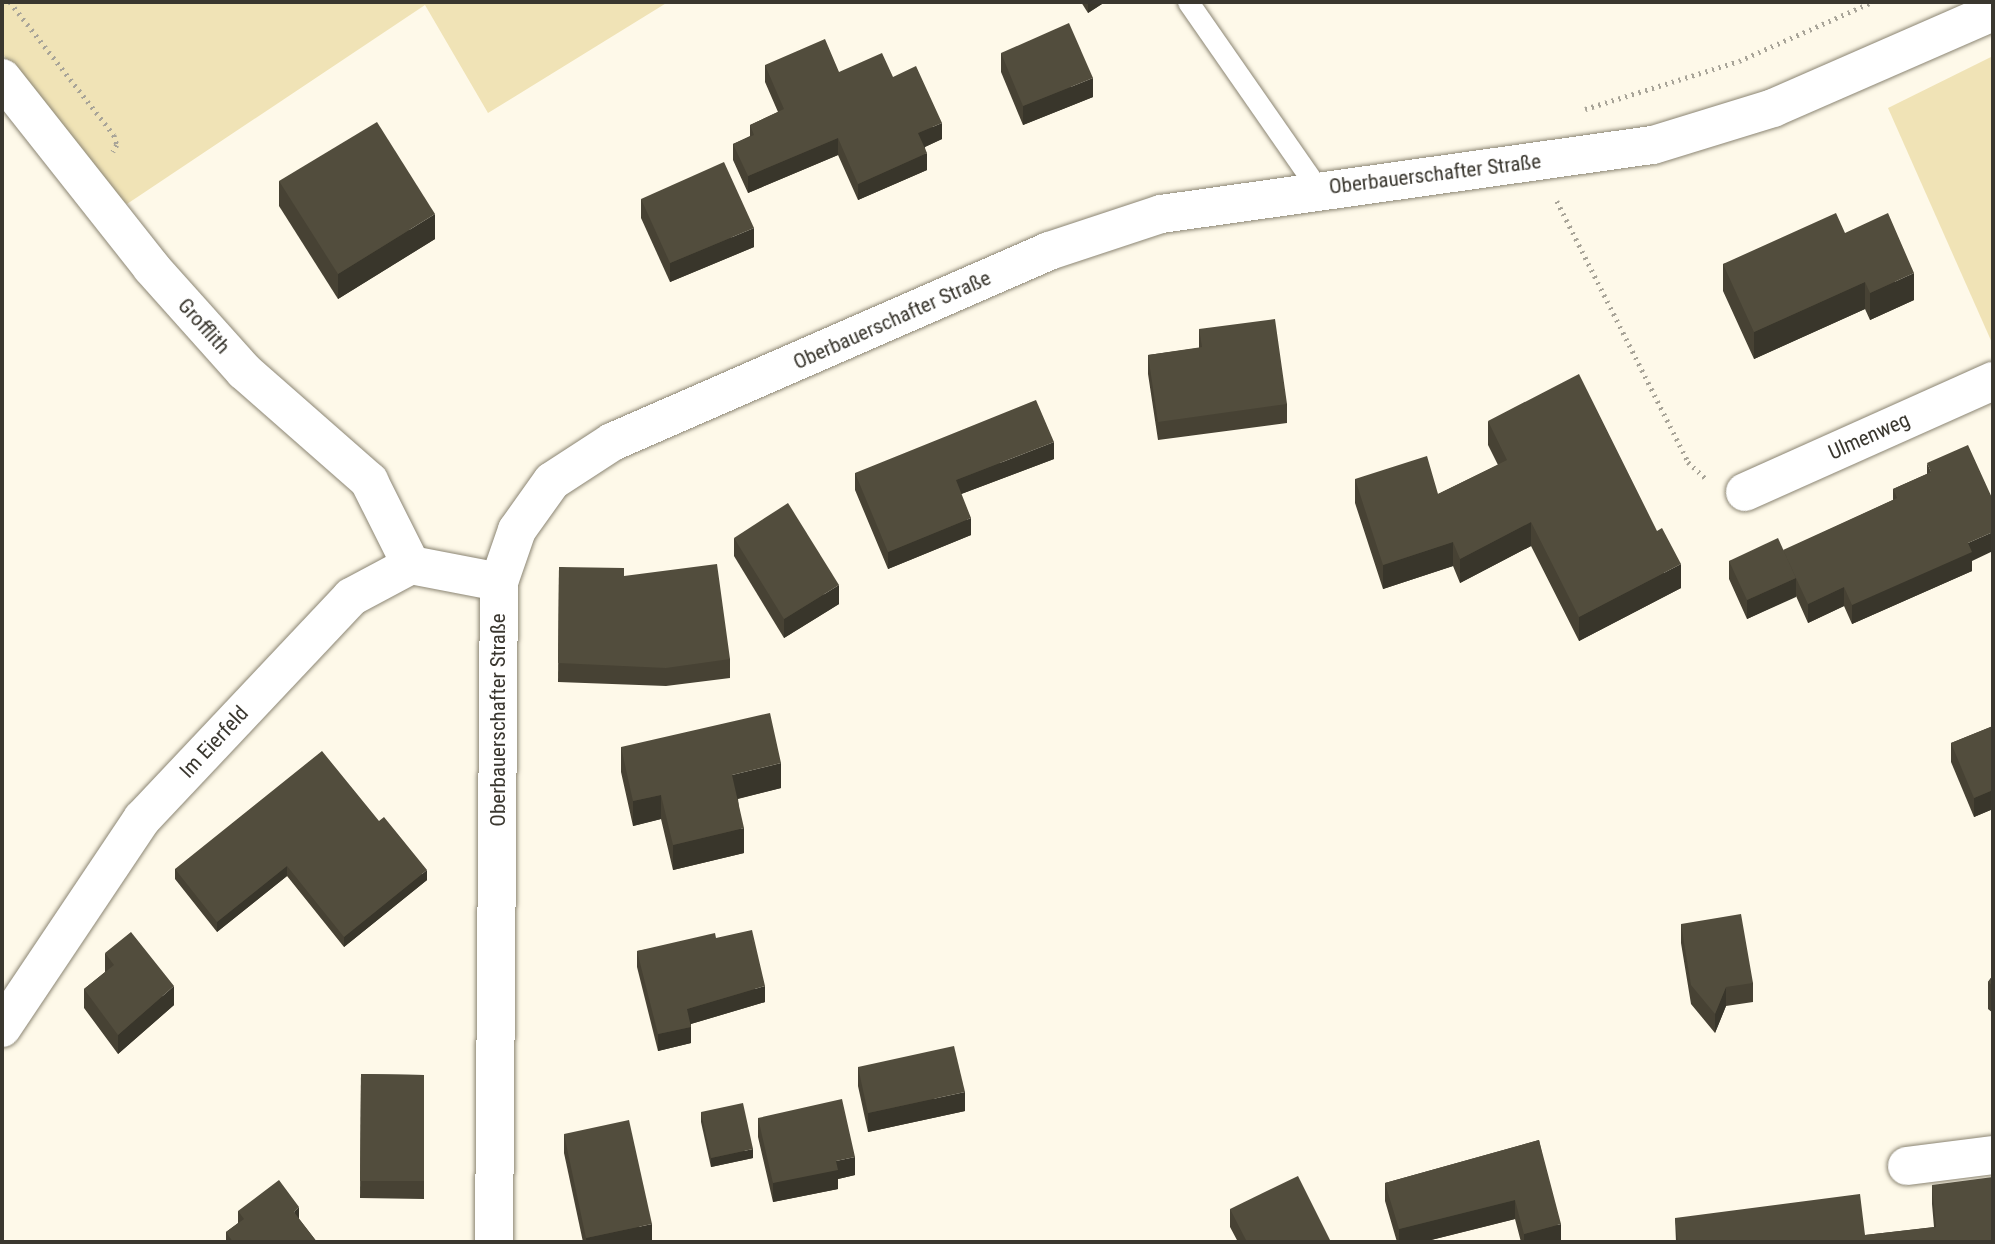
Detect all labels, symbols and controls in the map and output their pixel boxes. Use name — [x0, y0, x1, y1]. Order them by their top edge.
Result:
street label: Oberbauerschafter Straße — [1328, 148, 1542, 200]
street label: Oberbauerschafter Straße — [789, 265, 995, 375]
street label: Grofflith — [173, 293, 235, 359]
street label: Ulmenweg — [1824, 407, 1914, 465]
street label: Oberbauerschafter Straße — [485, 613, 511, 827]
street label: Im Eierfeld — [174, 701, 254, 783]

